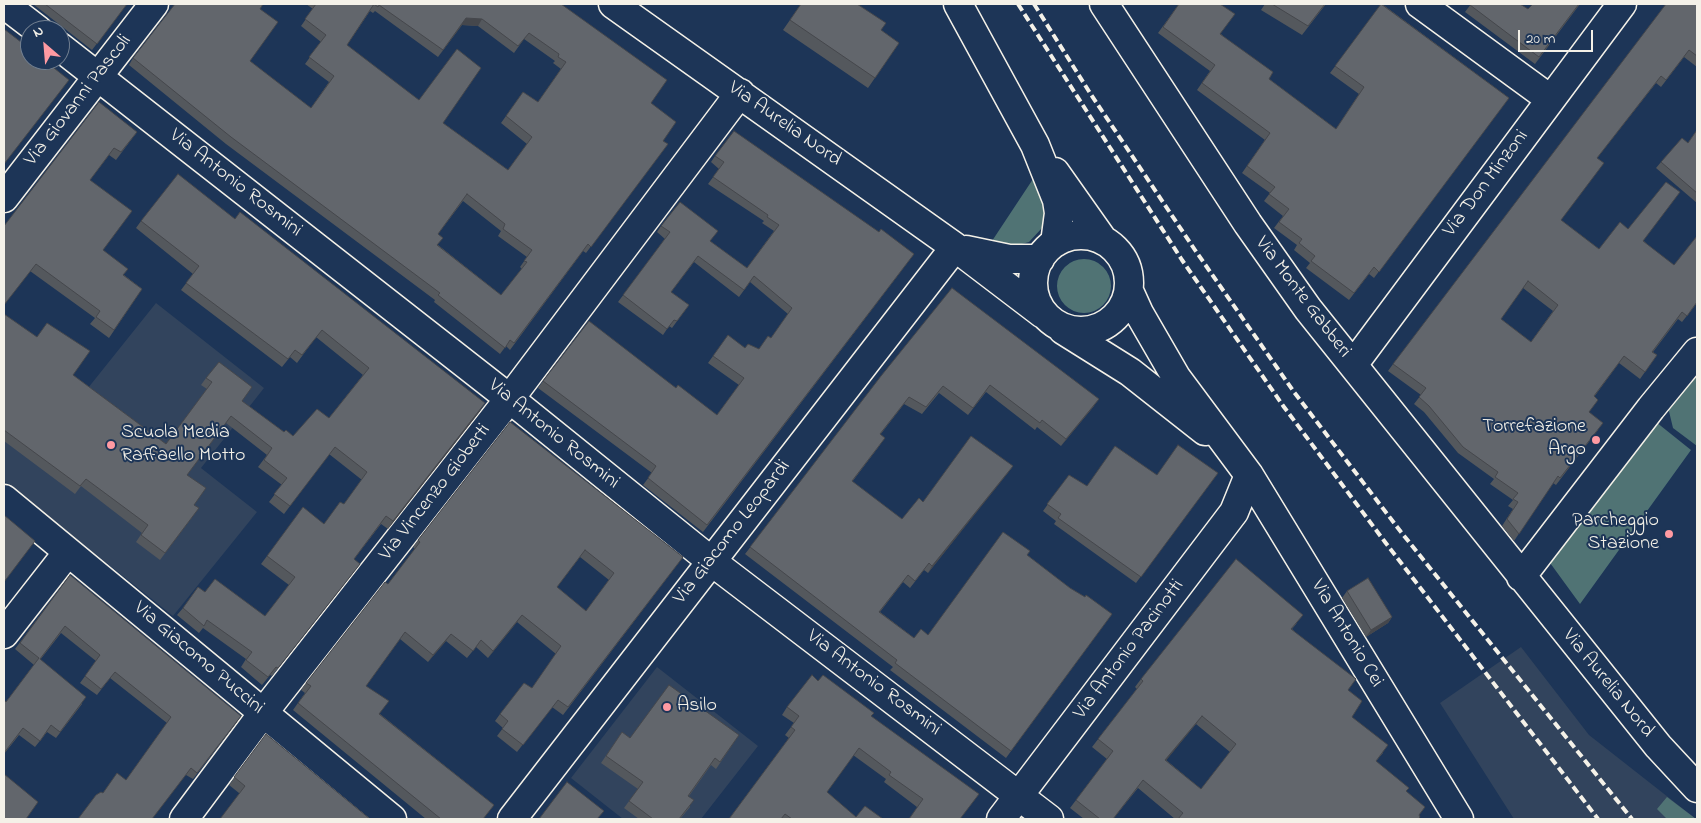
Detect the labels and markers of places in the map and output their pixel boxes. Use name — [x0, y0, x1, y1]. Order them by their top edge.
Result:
place label: Torrefazione Argo — [1482, 416, 1586, 463]
place label: Scuola Media Raffaello Motto — [121, 422, 245, 469]
marker: Torrefazione Argo — [1590, 434, 1602, 446]
marker: Scuola Media Raffaello Motto — [105, 439, 117, 451]
place label: Parcheggio Stazione — [1572, 510, 1659, 557]
marker: Parcheggio Stazione — [1663, 528, 1675, 540]
place label: Asilo — [677, 695, 717, 719]
marker: Asilo — [661, 701, 673, 713]

